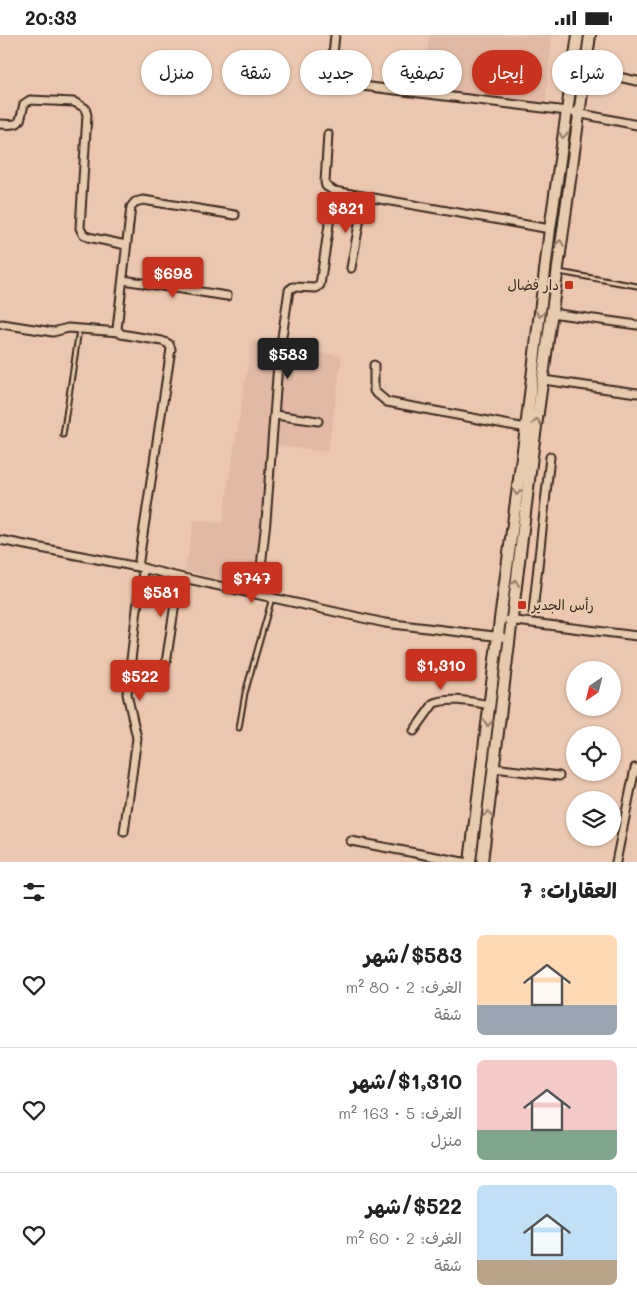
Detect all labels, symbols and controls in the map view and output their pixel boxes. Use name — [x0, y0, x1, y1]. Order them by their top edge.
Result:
text: 20:33 — [25, 5, 77, 30]
chip: منزل — [141, 50, 212, 95]
chip: شقة — [222, 50, 290, 95]
chip: جديد — [300, 50, 372, 95]
chip: تصفية — [382, 50, 462, 95]
chip: إيجار — [472, 50, 542, 95]
chip: شراء — [552, 50, 623, 95]
one-way arrow — [558, 132, 569, 140]
pin: $821 — [316, 191, 376, 234]
text: $821 — [328, 197, 364, 218]
one-way arrow — [555, 239, 565, 248]
pin: $698 — [143, 257, 203, 299]
text: $698 — [153, 262, 193, 283]
place label: دار فضال — [508, 275, 559, 294]
marker: دار فضال — [563, 279, 575, 291]
one-way arrow — [535, 309, 545, 318]
pin: $583 — [258, 337, 318, 380]
text: $583 — [269, 343, 307, 364]
one-way arrow — [531, 417, 542, 425]
one-way arrow — [512, 488, 523, 496]
pin: $747 — [222, 561, 282, 604]
text: $747 — [233, 567, 271, 588]
pin: $581 — [131, 575, 191, 618]
one-way arrow — [510, 578, 520, 587]
text: $581 — [143, 581, 179, 602]
place label: رأس الجدير — [531, 595, 594, 614]
marker: رأس الجدير — [516, 599, 528, 611]
pin: $1,310 — [400, 649, 482, 691]
text: $1,310 — [417, 654, 465, 675]
pin: $522 — [110, 659, 170, 702]
north arrow — [566, 661, 621, 716]
map controls — [566, 661, 621, 846]
text: $522 — [121, 665, 159, 686]
one-way arrow — [483, 718, 493, 727]
button: locate — [566, 726, 621, 781]
button: layers — [566, 791, 621, 846]
one-way arrow — [482, 809, 493, 817]
text: العقارات: 7 — [521, 876, 617, 903]
icon: filters — [20, 878, 48, 906]
text: $583/شهر — [364, 941, 462, 968]
icon: home — [517, 955, 577, 1015]
icon: heart — [20, 971, 48, 999]
text: الغرف: 2 · 80 m² — [345, 976, 462, 997]
text: شقة — [434, 1003, 462, 1024]
text: $1,310/شهر — [351, 1067, 462, 1094]
icon: home — [517, 1080, 577, 1140]
icon: heart — [20, 1096, 48, 1124]
text: الغرف: 5 · 163 m² — [338, 1102, 462, 1123]
text: منزل — [430, 1129, 462, 1150]
text: $522/شهر — [366, 1192, 462, 1219]
icon: home — [517, 1205, 577, 1265]
icon: heart — [20, 1221, 48, 1249]
text: الغرف: 2 · 60 m² — [345, 1227, 462, 1248]
text: شقة — [434, 1254, 462, 1275]

